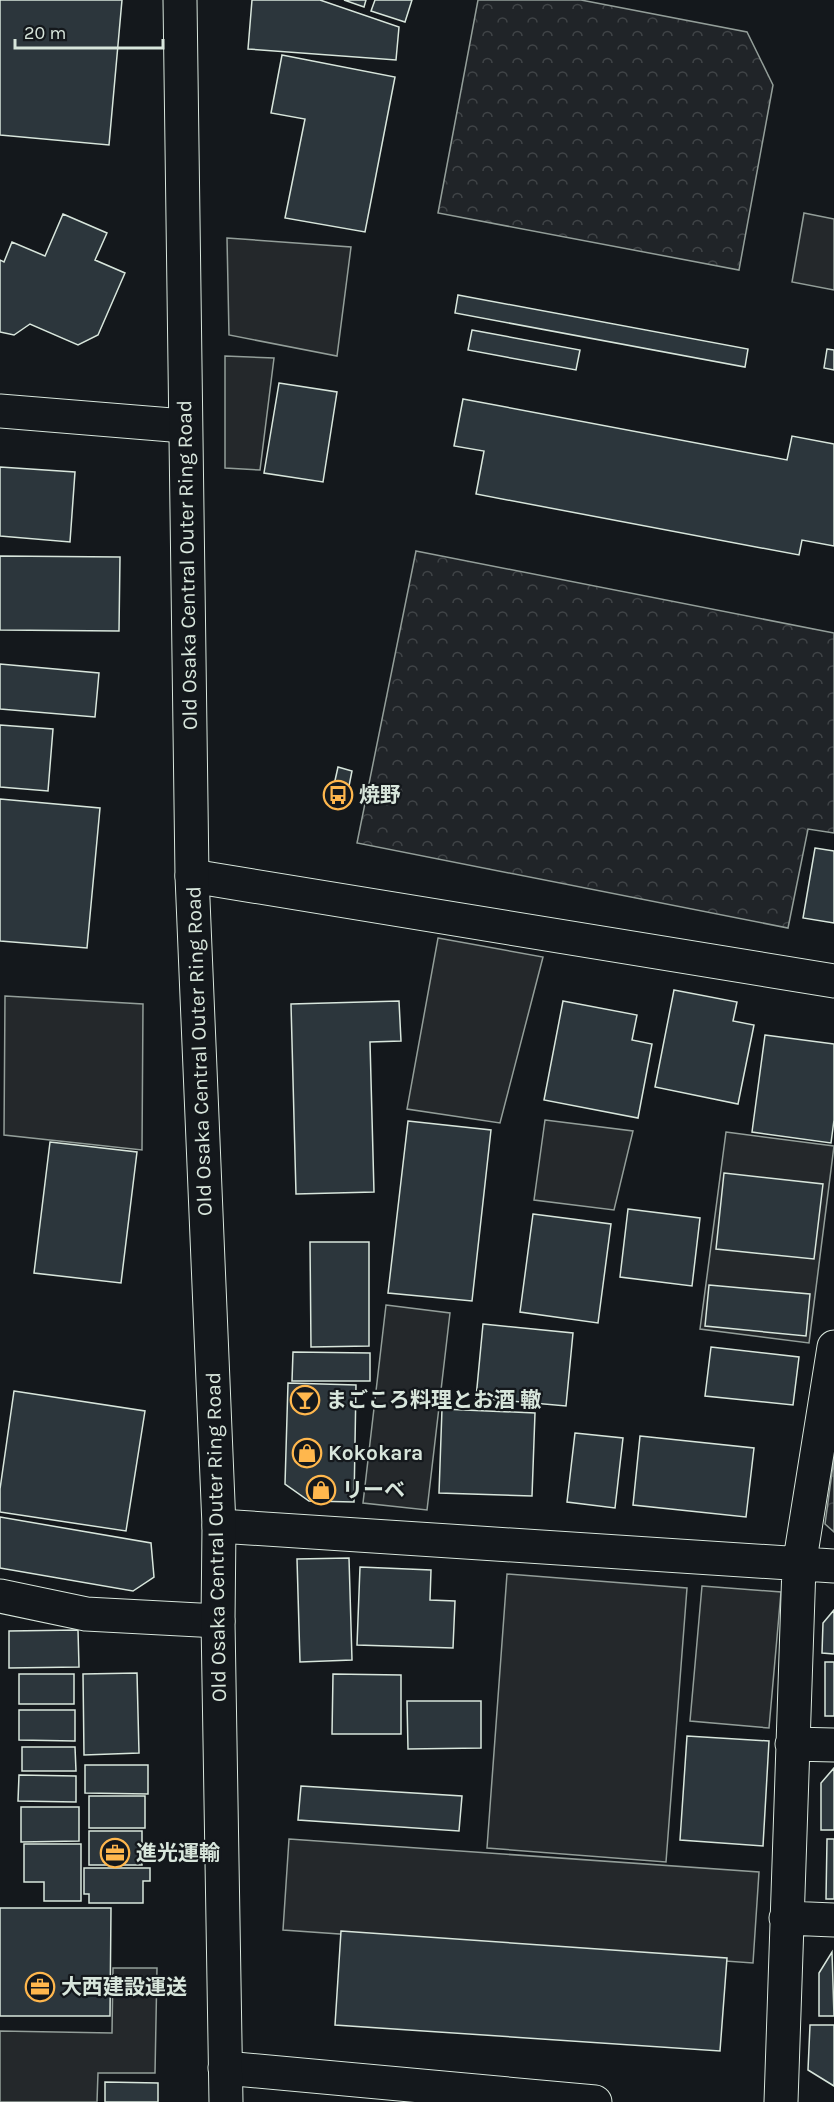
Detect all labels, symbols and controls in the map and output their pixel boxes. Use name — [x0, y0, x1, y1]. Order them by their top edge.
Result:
scale bar — [15, 12, 164, 50]
text: 20 m — [24, 22, 66, 44]
street label: Old Osaka Central Outer Ring Road — [172, 400, 202, 730]
bus stop icon: 焼野 — [322, 779, 354, 811]
place label: 焼野 — [359, 783, 401, 807]
street label: Old Osaka Central Outer Ring Road — [181, 886, 217, 1216]
street label: Old Osaka Central Outer Ring Road — [201, 1372, 231, 1702]
bar icon: まごころ料理とお酒 轍 — [289, 1384, 321, 1416]
place label: まごころ料理とお酒 轍 — [326, 1388, 541, 1412]
shop icon: Kokokara — [291, 1437, 323, 1469]
place label: Kokokara — [328, 1441, 423, 1465]
shop icon: リーベ — [305, 1474, 337, 1506]
place label: リーベ — [342, 1478, 405, 1502]
office icon: 進光運輸 — [99, 1837, 131, 1869]
place label: 進光運輸 — [136, 1841, 220, 1865]
office icon: 大西建設運送 — [24, 1971, 56, 2003]
place label: 大西建設運送 — [61, 1975, 187, 1999]

